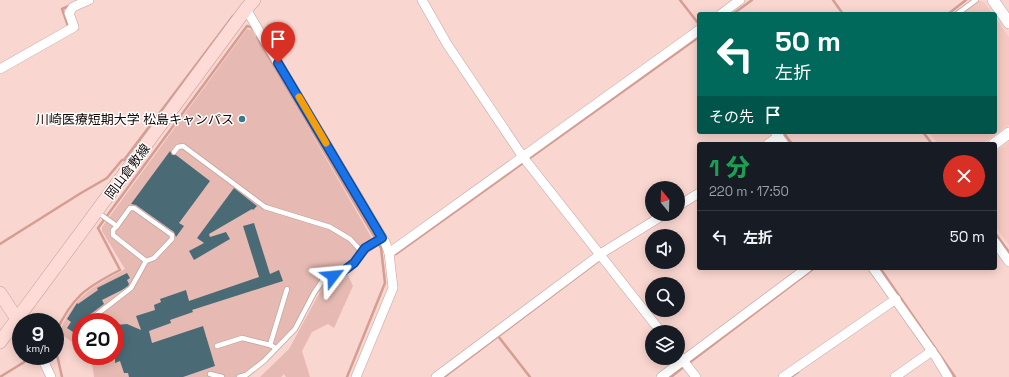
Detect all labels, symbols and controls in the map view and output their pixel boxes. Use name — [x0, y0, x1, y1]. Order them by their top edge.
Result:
pin — [261, 22, 295, 63]
text: 50 m — [775, 23, 841, 59]
icon: arrive — [267, 28, 289, 50]
icon: left — [709, 28, 761, 80]
text: 左折 — [775, 61, 811, 84]
icon: arrive — [762, 104, 784, 126]
text: その先 — [709, 107, 754, 126]
place label: 川崎医療短期大学 松島キャンパス — [36, 111, 234, 128]
marker: 川崎医療短期大学 松島キャンパス — [237, 114, 247, 124]
street label: 岡山倉敷線 — [101, 140, 154, 202]
text: 1 分 — [709, 152, 750, 183]
button: close — [943, 155, 985, 197]
north arrow — [645, 181, 685, 221]
map controls — [645, 181, 685, 365]
text: 220 m · 17:50 — [709, 183, 789, 200]
icon: left — [709, 226, 731, 248]
text: 50 m — [950, 227, 985, 246]
text: 左折 — [743, 228, 773, 247]
button: sound — [645, 229, 685, 269]
position arrow — [312, 255, 354, 297]
button: search — [645, 277, 685, 317]
speed limit sign: 20 — [72, 313, 124, 365]
text: 9 — [32, 321, 44, 347]
button: layers — [645, 325, 685, 365]
text: km/h — [26, 342, 50, 355]

